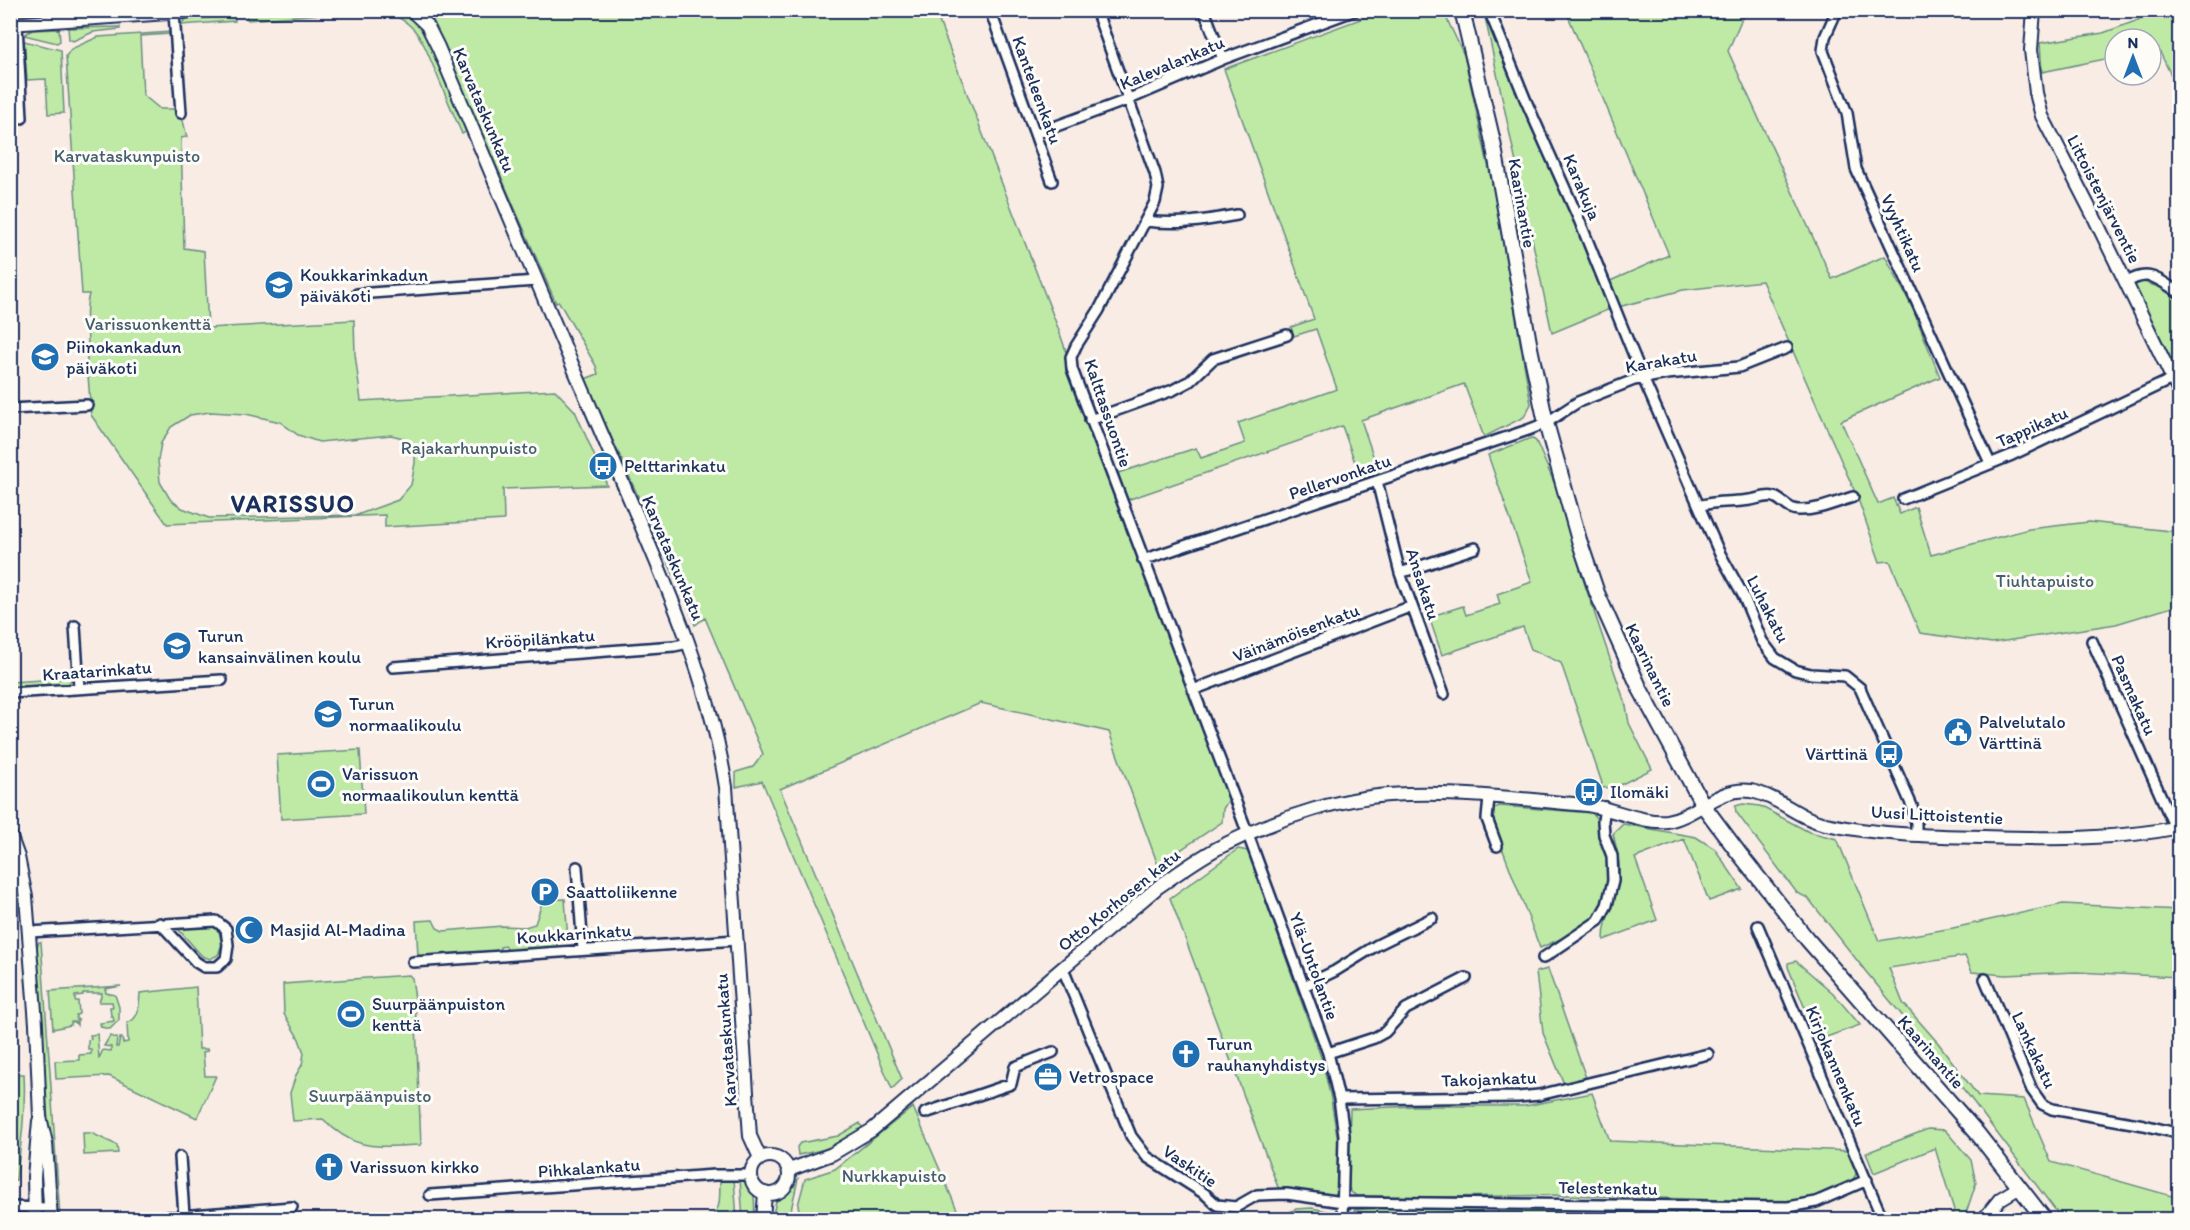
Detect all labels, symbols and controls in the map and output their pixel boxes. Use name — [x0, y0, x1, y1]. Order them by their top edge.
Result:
north arrow — [2103, 27, 2163, 87]
street label: Kalevalankatu — [1116, 31, 1228, 95]
street label: Kanteleenkatu — [1007, 33, 1067, 147]
text: N — [2128, 33, 2138, 52]
street label: Karvataskunkatu — [448, 44, 520, 176]
street label: Littoistenjärventie — [2062, 131, 2146, 267]
park label: Karvataskunpuisto — [54, 145, 200, 167]
street label: Karakuja — [1558, 151, 1606, 224]
street label: Kaarinantie — [1503, 156, 1541, 250]
street label: Vyyhtikatu — [1876, 191, 1930, 275]
place label: Koukkarinkadun päiväkoti — [300, 264, 428, 307]
school or university icon: Koukkarinkadun päiväkoti — [263, 269, 295, 301]
park label: Varissuonkenttä — [85, 313, 212, 335]
place label: Piinokankadun päiväkoti — [66, 336, 182, 379]
school or university icon: Piinokankadun päiväkoti — [29, 341, 61, 373]
street label: Karakatu — [1624, 344, 1698, 378]
street label: Kalttassuontie — [1079, 356, 1137, 470]
street label: Tappikatu — [1993, 401, 2071, 453]
park label: Rajakarhunpuisto — [401, 437, 537, 459]
street label: Pellervonkatu — [1286, 449, 1394, 505]
bus stop icon: Pelttarinkatu — [587, 450, 619, 482]
place label: Pelttarinkatu — [624, 455, 726, 477]
district label: VARISSUO — [231, 489, 355, 518]
street label: Karvataskunkatu — [637, 492, 709, 624]
street label: Ansakatu — [1401, 545, 1445, 623]
park label: Tiuhtapuisto — [1996, 570, 2094, 592]
street label: Luhakatu — [1742, 572, 1794, 646]
street label: Väinämöisenkatu — [1230, 599, 1363, 667]
street label: Kaarinantie — [1620, 619, 1680, 711]
street label: Krööpilänkatu — [484, 624, 596, 654]
place label: Turun kansainvälinen koulu — [198, 625, 361, 668]
school or university icon: Turun kansainvälinen koulu — [161, 630, 193, 662]
street label: Pasmakatu — [2106, 651, 2162, 739]
street label: Kraatarinkatu — [42, 656, 152, 686]
place label: Turun normaalikoulu — [349, 693, 462, 736]
school or university icon: Turun normaalikoulu — [312, 698, 344, 730]
place label: Palvelutalo Värttinä — [1979, 711, 2066, 754]
public building icon: Palvelutalo Värttinä — [1942, 716, 1974, 748]
bus stop icon: Värttinä — [1873, 738, 1905, 770]
place label: Värttinä — [1805, 743, 1869, 765]
place label: Varissuon normaalikoulun kenttä — [342, 763, 519, 806]
sports icon: Varissuon normaalikoulun kenttä — [305, 768, 337, 800]
bus stop icon: Ilomäki — [1573, 776, 1605, 808]
place label: Ilomäki — [1610, 781, 1669, 803]
street label: Uusi Littoistentie — [1870, 801, 2004, 829]
street label: Otto Korhosen katu — [1053, 844, 1185, 956]
parking icon: Saattoliikenne — [529, 876, 561, 908]
place label: Saattoliikenne — [566, 881, 677, 903]
street label: Ylä-Untolantie — [1284, 909, 1344, 1023]
mosque icon: Masjid Al-Madina — [233, 914, 265, 946]
place label: Masjid Al-Madina — [270, 919, 406, 941]
street label: Koukkarinkatu — [516, 919, 632, 949]
street label: Karvataskunkatu — [710, 973, 742, 1107]
place label: Suurpäänpuiston kenttä — [372, 993, 505, 1036]
sports icon: Suurpäänpuiston kenttä — [335, 998, 367, 1030]
street label: Kirjokannenkatu — [1801, 1002, 1871, 1130]
street label: Lankakatu — [2007, 1008, 2061, 1092]
street label: Kaarinantie — [1893, 1011, 1969, 1093]
place label: Turun rauhanyhdistys — [1207, 1033, 1325, 1076]
church icon: Turun rauhanyhdistys — [1170, 1038, 1202, 1070]
office icon: Vetrospace — [1032, 1061, 1064, 1093]
place label: Vetrospace — [1069, 1066, 1154, 1088]
street label: Takojankatu — [1441, 1066, 1537, 1092]
park label: Suurpäänpuisto — [309, 1085, 431, 1107]
street label: Vaskitie — [1159, 1140, 1221, 1192]
church icon: Varissuon kirkko — [313, 1151, 345, 1183]
street label: Pihkalankatu — [537, 1153, 641, 1183]
place label: Varissuon kirkko — [350, 1156, 479, 1178]
park label: Nurkkapuisto — [842, 1165, 946, 1187]
street label: Telestenkatu — [1558, 1176, 1658, 1200]

